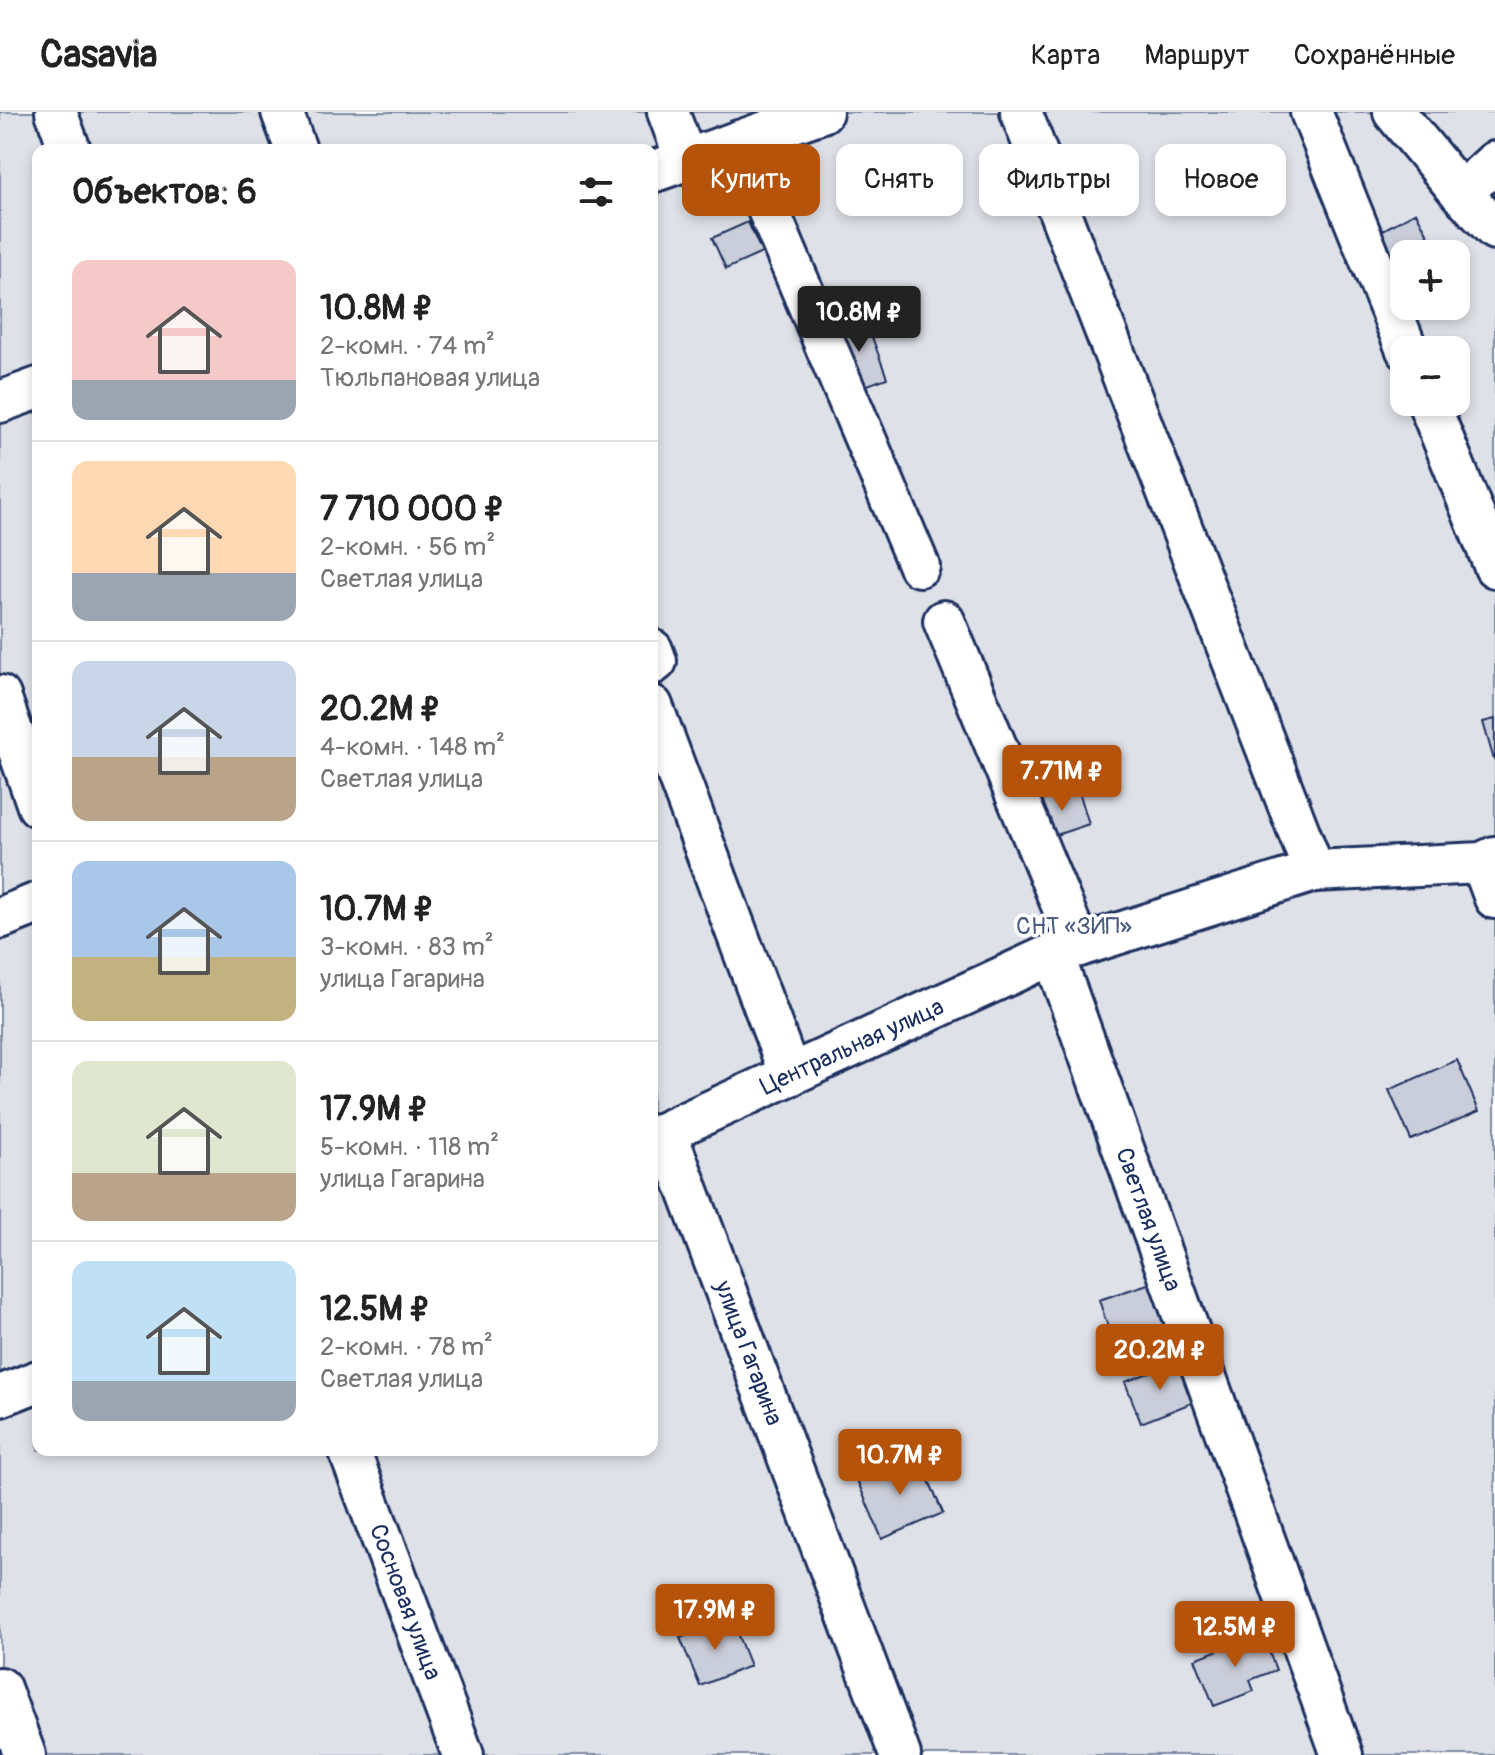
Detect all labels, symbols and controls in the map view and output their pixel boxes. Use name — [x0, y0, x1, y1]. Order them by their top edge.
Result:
text: Casavia — [40, 31, 157, 79]
text: Карта — [1031, 38, 1100, 73]
text: Маршрут — [1144, 38, 1250, 73]
text: Сохранённые — [1294, 38, 1455, 73]
chip: Купить — [682, 144, 820, 216]
chip: Снять — [836, 144, 963, 216]
chip: Фильтры — [979, 144, 1139, 216]
chip: Новое — [1155, 144, 1286, 216]
icon: filters — [574, 170, 618, 214]
text: Объектов: 6 — [72, 171, 257, 214]
map controls — [1390, 240, 1470, 416]
button: + — [1390, 240, 1470, 320]
pin: 10.8M ₽ — [785, 286, 933, 354]
text: 10.8M ₽ — [320, 287, 433, 330]
icon: home — [136, 292, 232, 388]
text: 10.8M ₽ — [816, 296, 902, 328]
text: 2-комн. · 74 m² — [320, 330, 495, 362]
button: − — [1390, 336, 1470, 416]
text: Тюльпановая улица — [320, 362, 540, 394]
text: 7 710 000 ₽ — [320, 488, 505, 531]
icon: home — [136, 493, 232, 589]
text: 2-комн. · 56 m² — [320, 531, 495, 563]
text: Светлая улица — [320, 563, 483, 595]
text: 20.2M ₽ — [320, 688, 441, 731]
icon: home — [136, 693, 232, 789]
text: 4-комн. · 148 m² — [320, 731, 505, 763]
pin: 7.71M ₽ — [988, 745, 1136, 813]
text: 7.71M ₽ — [1020, 755, 1104, 787]
text: Светлая улица — [320, 763, 483, 795]
text: 10.7M ₽ — [320, 888, 434, 931]
icon: home — [136, 893, 232, 989]
park label: СНТ «ЗИП» — [1016, 912, 1132, 941]
text: 3-комн. · 83 m² — [320, 931, 494, 963]
text: улица Гагарина — [320, 963, 485, 995]
street label: Центральная улица — [756, 992, 948, 1101]
text: 17.9M ₽ — [320, 1088, 429, 1131]
icon: home — [136, 1093, 232, 1189]
text: 5-комн. · 118 m² — [320, 1131, 499, 1163]
street label: Светлая улица — [1110, 1144, 1188, 1295]
text: улица Гагарина — [320, 1163, 485, 1195]
street label: улица Гагарина — [708, 1276, 789, 1429]
text: 12.5M ₽ — [320, 1288, 430, 1331]
icon: home — [136, 1293, 232, 1389]
pin: 20.2M ₽ — [1086, 1324, 1234, 1392]
text: 2-комн. · 78 m² — [320, 1331, 493, 1363]
text: 20.2M ₽ — [1114, 1334, 1206, 1366]
text: Светлая улица — [320, 1363, 483, 1395]
pin: 10.7M ₽ — [826, 1429, 974, 1497]
text: 10.7M ₽ — [856, 1439, 944, 1471]
street label: Сосновая улица — [363, 1520, 448, 1684]
pin: 17.9M ₽ — [641, 1584, 789, 1652]
text: 17.9M ₽ — [674, 1594, 756, 1626]
pin: 12.5M ₽ — [1161, 1601, 1309, 1669]
text: 12.5M ₽ — [1193, 1611, 1277, 1643]

